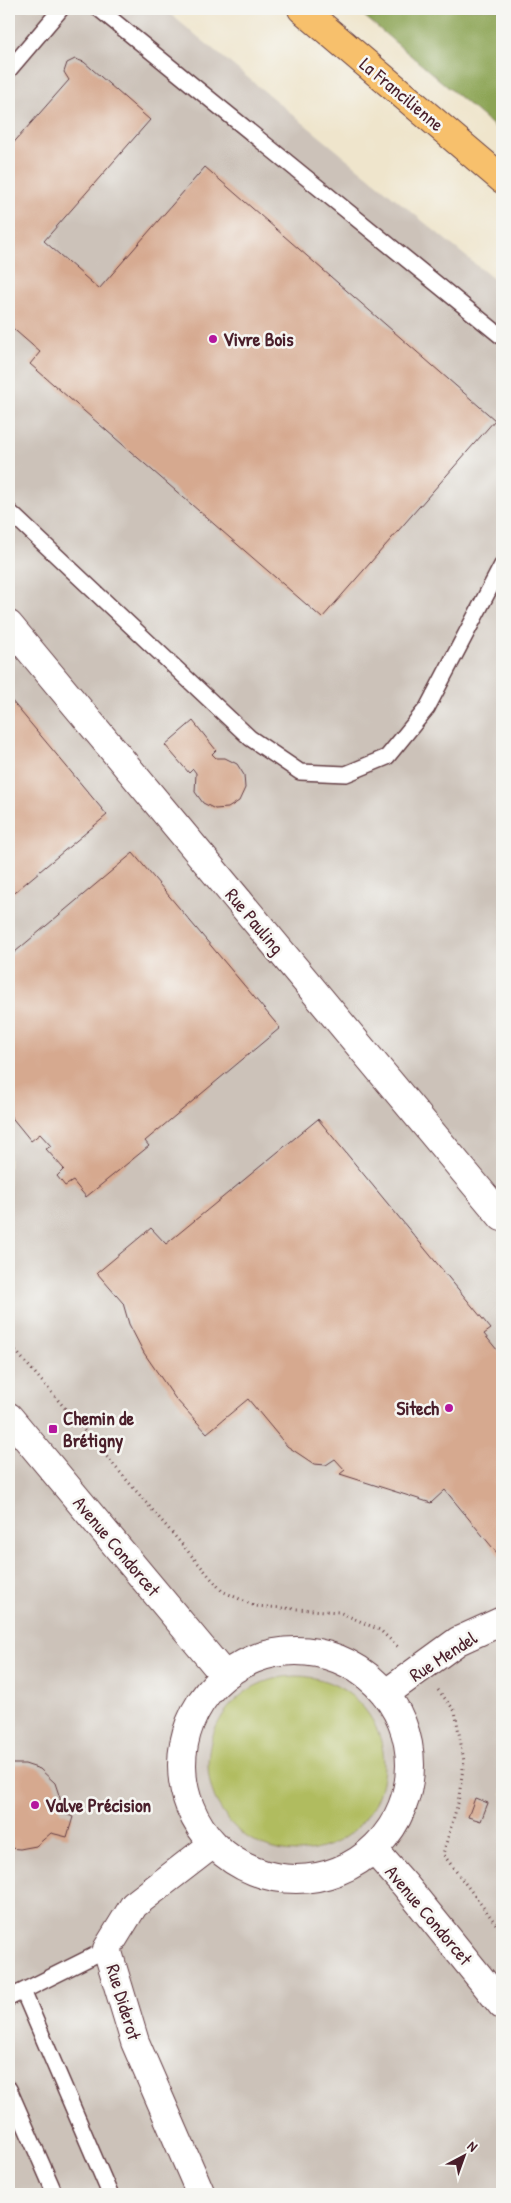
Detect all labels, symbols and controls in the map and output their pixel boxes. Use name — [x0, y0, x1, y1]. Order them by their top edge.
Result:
street label: La Francilienne — [354, 51, 450, 137]
place label: Vivre Bois — [223, 326, 294, 352]
marker: Vivre Bois — [207, 333, 219, 345]
street label: Rue Pauling — [220, 882, 290, 960]
place label: Sitech — [397, 1395, 439, 1421]
marker: Sitech — [443, 1402, 455, 1414]
place label: Chemin de Brétigny — [63, 1405, 134, 1454]
marker: Chemin de Brétigny — [47, 1423, 59, 1435]
street label: Avenue Condorcet — [67, 1491, 167, 1602]
street label: Rue Mendel — [404, 1624, 483, 1688]
place label: Valve Précision — [45, 1792, 152, 1818]
marker: Valve Précision — [29, 1799, 41, 1811]
street label: Avenue Condorcet — [379, 1860, 479, 1971]
street label: Rue Diderot — [100, 1961, 148, 2044]
north arrow — [438, 2130, 488, 2180]
text: N — [464, 2136, 482, 2156]

